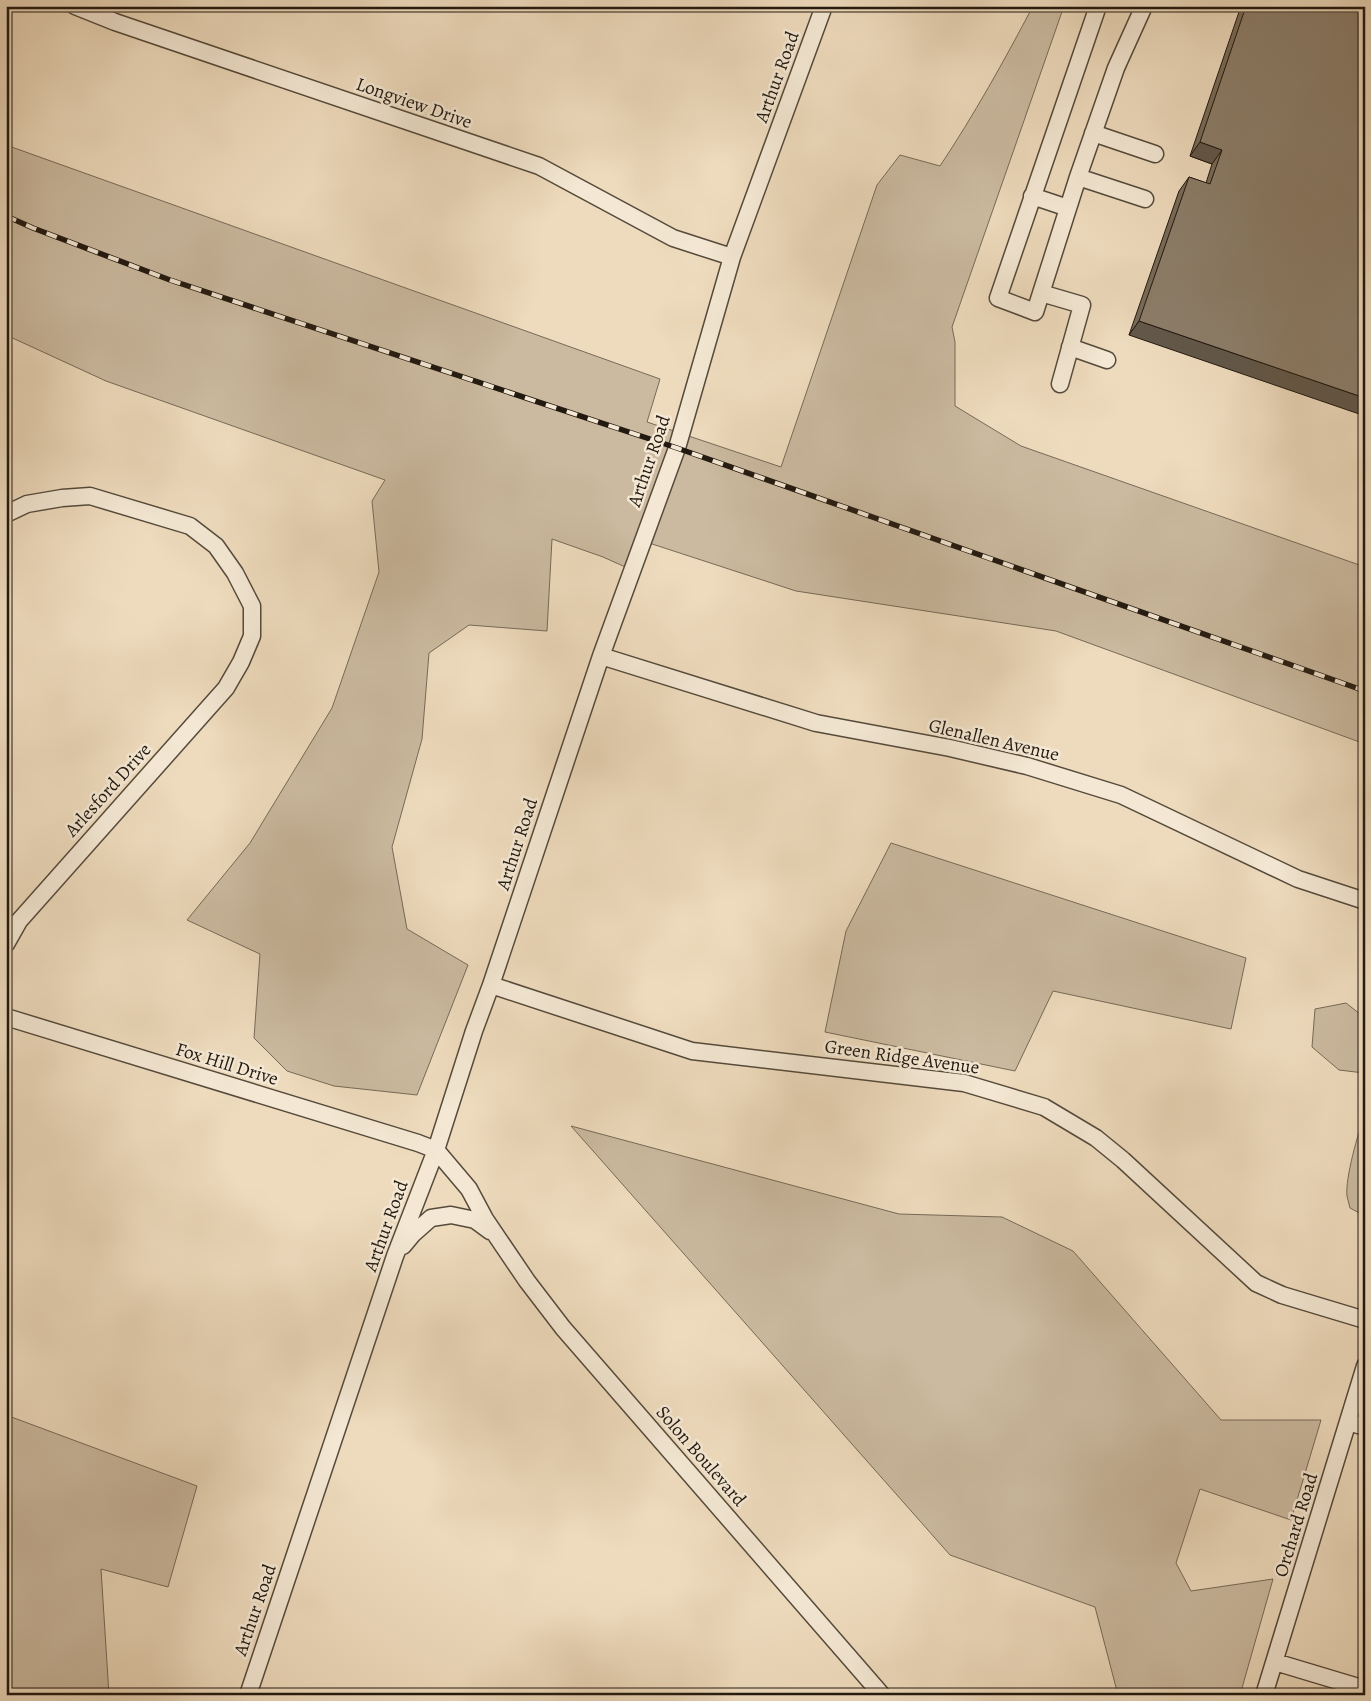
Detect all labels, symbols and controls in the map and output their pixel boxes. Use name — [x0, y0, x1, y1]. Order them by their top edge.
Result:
street label: Arthur Road — [748, 27, 806, 127]
street label: Longview Drive — [352, 71, 476, 135]
street label: Arthur Road — [621, 411, 677, 511]
street label: Glenallen Avenue — [926, 712, 1062, 768]
street label: Arlesford Drive — [58, 737, 157, 843]
street label: Arthur Road — [490, 794, 544, 894]
street label: Green Ridge Avenue — [823, 1033, 981, 1081]
street label: Fox Hill Drive — [173, 1036, 281, 1092]
street label: Arthur Road — [357, 1176, 415, 1276]
street label: Solon Boulevard — [650, 1400, 753, 1513]
street label: Orchard Road — [1268, 1469, 1324, 1580]
street label: Arthur Road — [227, 1560, 283, 1660]

